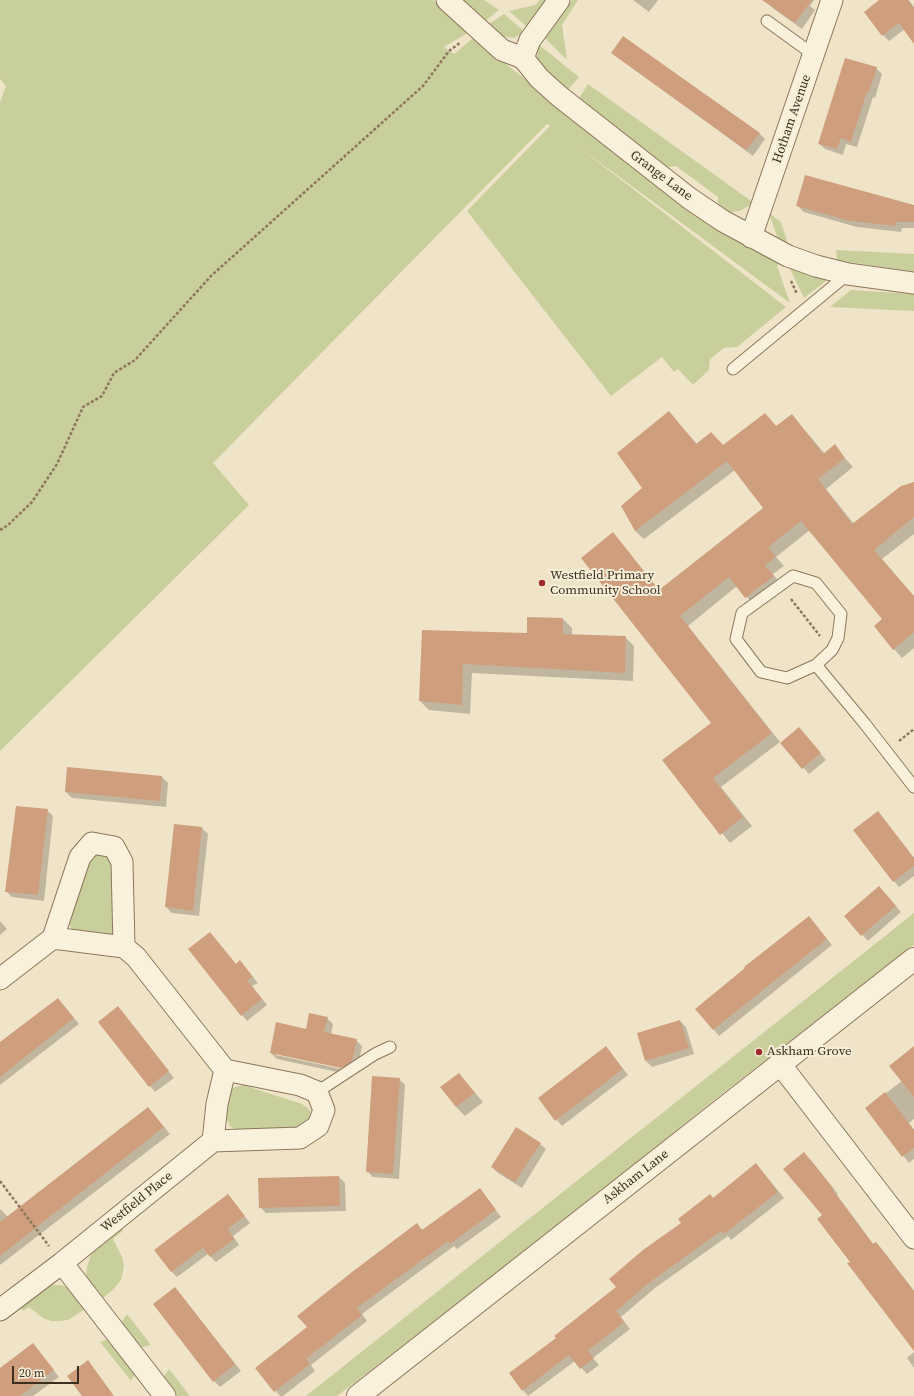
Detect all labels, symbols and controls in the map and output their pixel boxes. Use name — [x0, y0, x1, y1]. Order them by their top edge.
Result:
street label: Hotham Avenue — [769, 72, 815, 166]
street label: Grange Lane — [627, 148, 695, 204]
place label: Westfield Primary Community School — [550, 568, 661, 599]
marker: Westfield Primary Community School — [537, 578, 547, 588]
place label: Askham Grove — [767, 1044, 852, 1060]
marker: Askham Grove — [754, 1047, 764, 1057]
street label: Askham Lane — [600, 1146, 672, 1208]
street label: Westfield Place — [98, 1168, 176, 1236]
scale bar — [14, 1358, 81, 1384]
text: 20 m — [19, 1365, 45, 1381]

